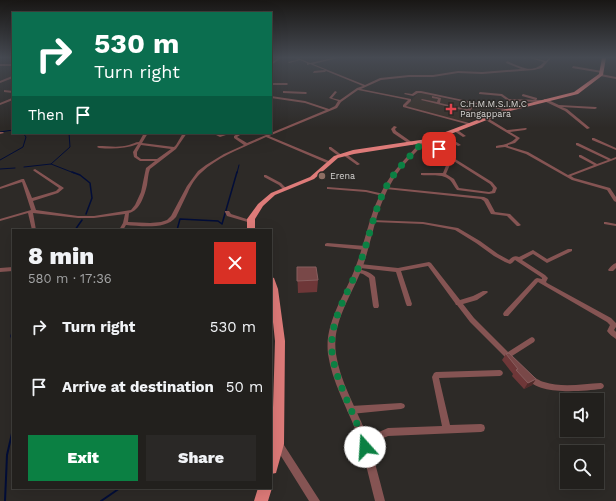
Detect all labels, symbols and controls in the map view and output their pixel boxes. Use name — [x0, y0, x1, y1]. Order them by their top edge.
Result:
text: 530 m — [94, 27, 179, 60]
icon: right — [28, 28, 80, 80]
text: Turn right — [94, 61, 180, 82]
place label: C.H.M.M.S.I.M.C Pangappara — [460, 99, 527, 119]
marker: C.H.M.M.S.I.M.C Pangappara — [445, 103, 457, 115]
icon: arrive — [72, 104, 94, 126]
text: Then — [28, 106, 64, 124]
pin — [422, 132, 456, 166]
icon: arrive — [428, 138, 450, 160]
marker: Erena — [317, 171, 327, 181]
place label: Erena — [330, 171, 355, 181]
text: 8 min — [28, 242, 94, 270]
button: close — [214, 242, 256, 284]
text: 580 m · 17:36 — [28, 271, 112, 286]
icon: right — [28, 316, 50, 338]
text: Turn right — [62, 318, 135, 336]
text: 530 m — [210, 318, 256, 336]
icon: arrive — [28, 376, 50, 398]
text: Arrive at destination — [62, 378, 214, 396]
text: 50 m — [226, 378, 263, 396]
map controls — [560, 393, 604, 489]
button: sound — [560, 393, 604, 437]
position arrow — [344, 426, 386, 468]
button: Exit — [28, 435, 138, 481]
button: Share — [146, 435, 256, 481]
button: search — [560, 445, 604, 489]

